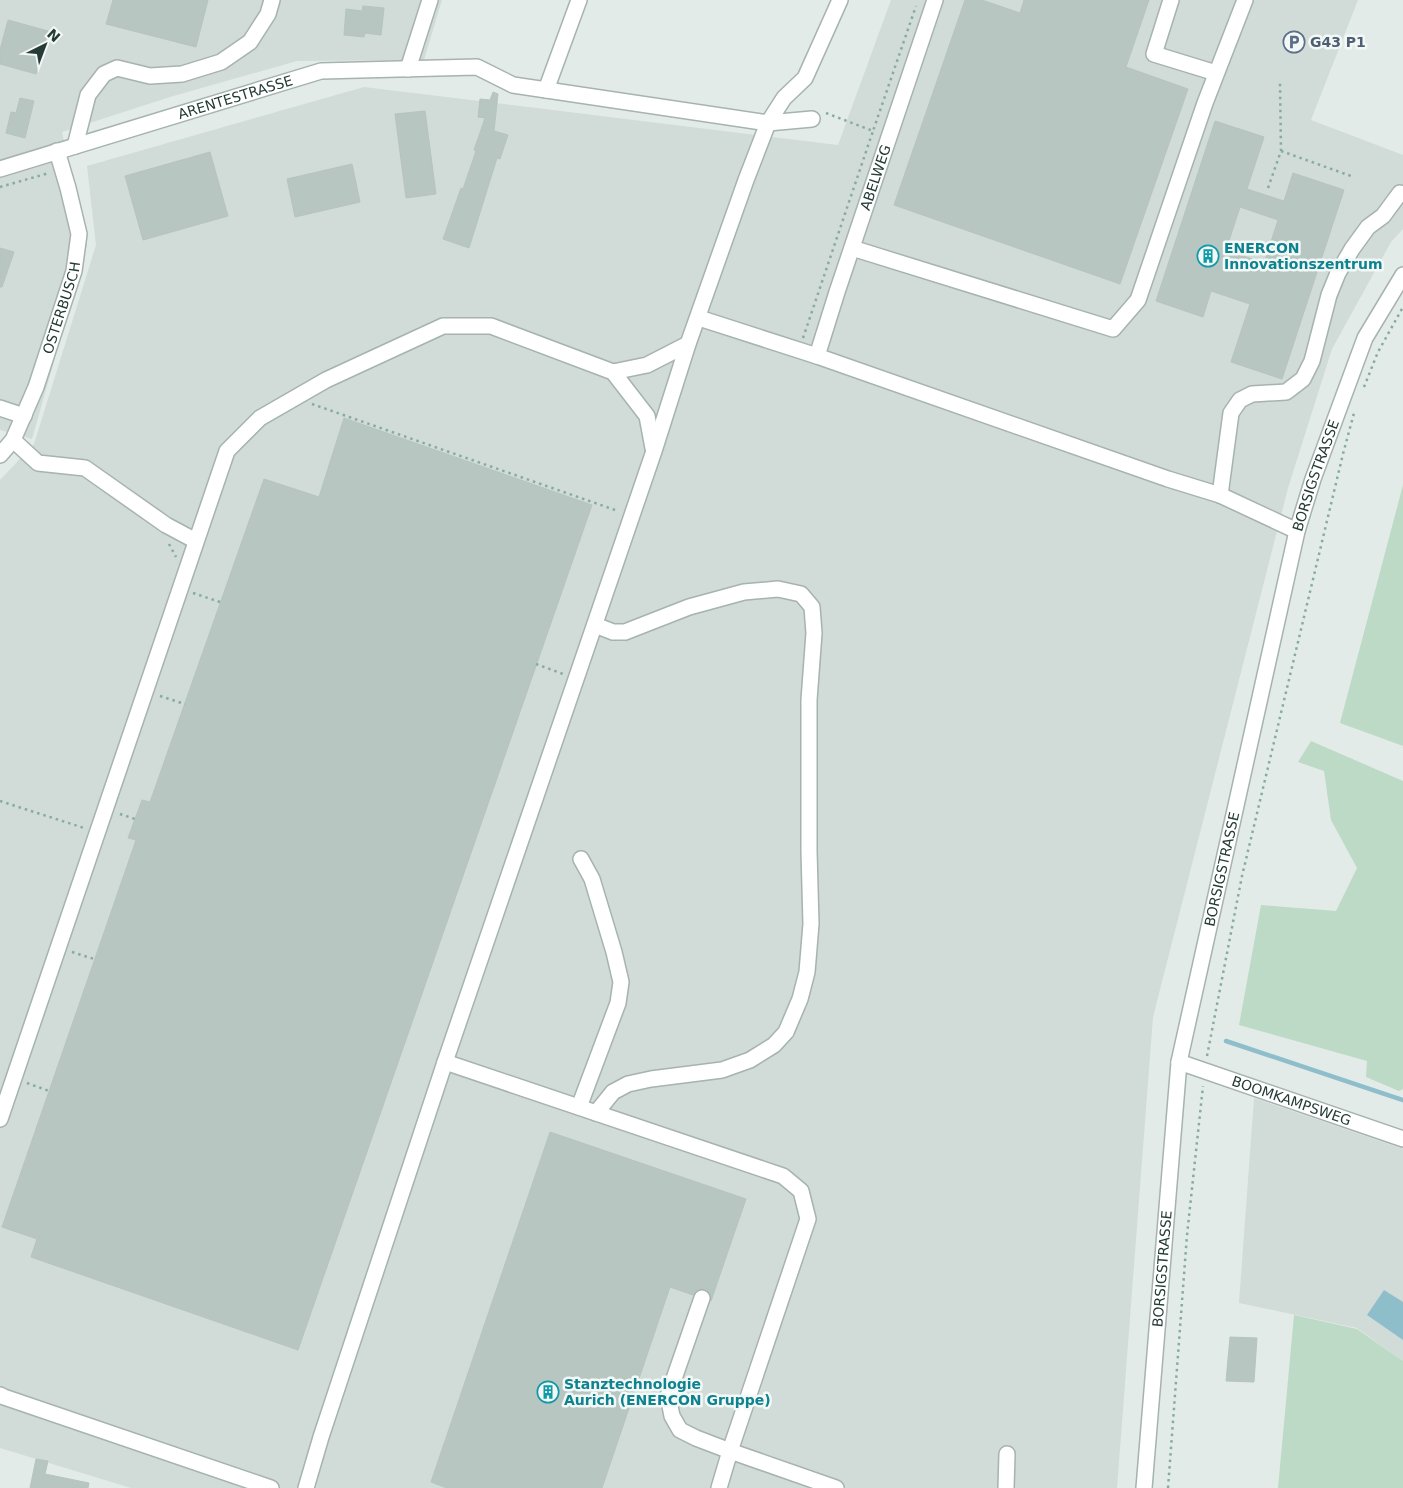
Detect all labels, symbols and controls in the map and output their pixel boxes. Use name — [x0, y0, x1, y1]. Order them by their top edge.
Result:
north arrow — [20, 20, 70, 70]
text: N — [44, 25, 63, 45]
parking icon: G43 P1 — [1282, 30, 1306, 54]
place label: G43 P1 — [1310, 34, 1366, 50]
street label: ARENTESTRASSE — [176, 72, 294, 122]
street label: ABELWEG — [857, 142, 894, 212]
place label: ENERCON Innovationszentrum — [1224, 240, 1383, 272]
building icon: ENERCON Innovationszentrum — [1196, 244, 1220, 268]
street label: OSTERBUSCH — [39, 261, 83, 356]
street label: BORSIGSTRASSE — [1289, 417, 1342, 533]
street label: BORSIGSTRASSE — [1201, 810, 1242, 928]
street label: BOOMKAMPSWEG — [1230, 1073, 1353, 1129]
street label: BORSIGSTRASSE — [1149, 1210, 1175, 1328]
place label: Stanztechnologie Aurich (ENERCON Gruppe) — [564, 1376, 771, 1408]
building icon: Stanztechnologie Aurich (ENERCON Gruppe) — [536, 1380, 560, 1404]

